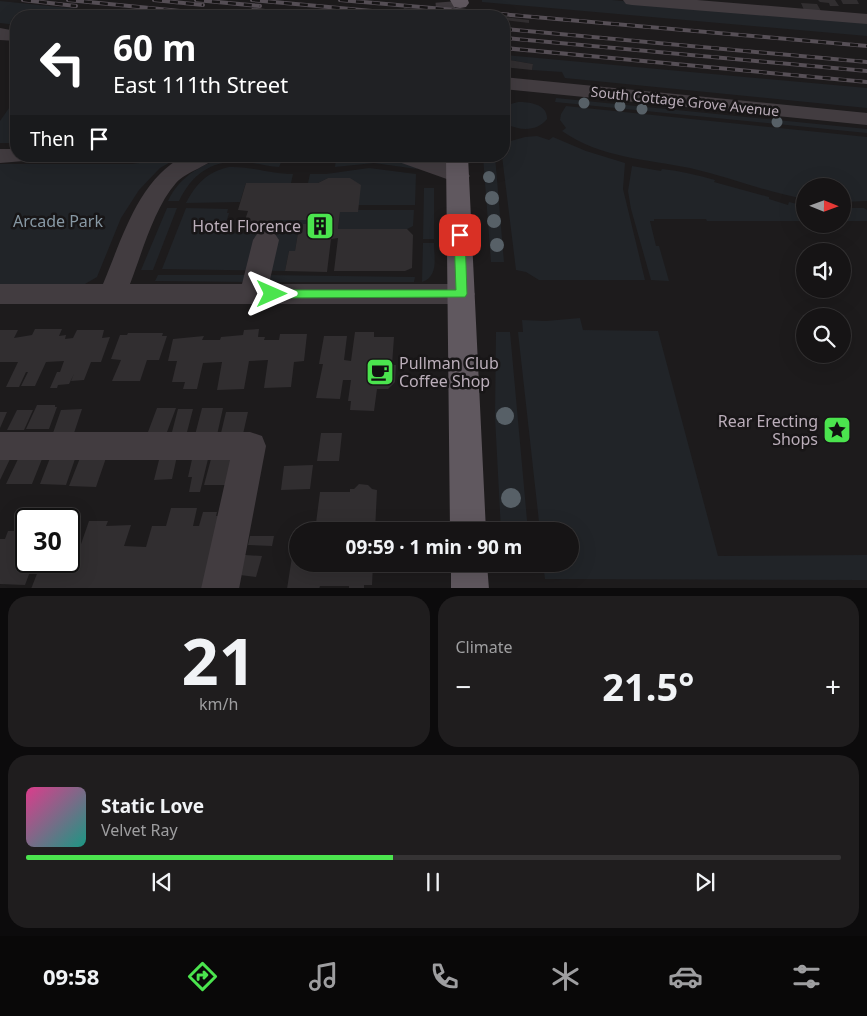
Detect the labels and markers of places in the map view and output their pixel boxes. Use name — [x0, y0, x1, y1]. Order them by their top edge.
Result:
building icon: Hotel Florence — [305, 211, 335, 241]
pin — [439, 214, 481, 256]
place label: Hotel Florence — [192, 215, 301, 237]
place label: Pullman Club Coffee Shop — [399, 352, 499, 392]
cafe icon: Pullman Club Coffee Shop — [365, 357, 395, 387]
place label: Rear Erecting Shops — [718, 410, 818, 450]
place icon: Rear Erecting Shops — [822, 415, 852, 445]

